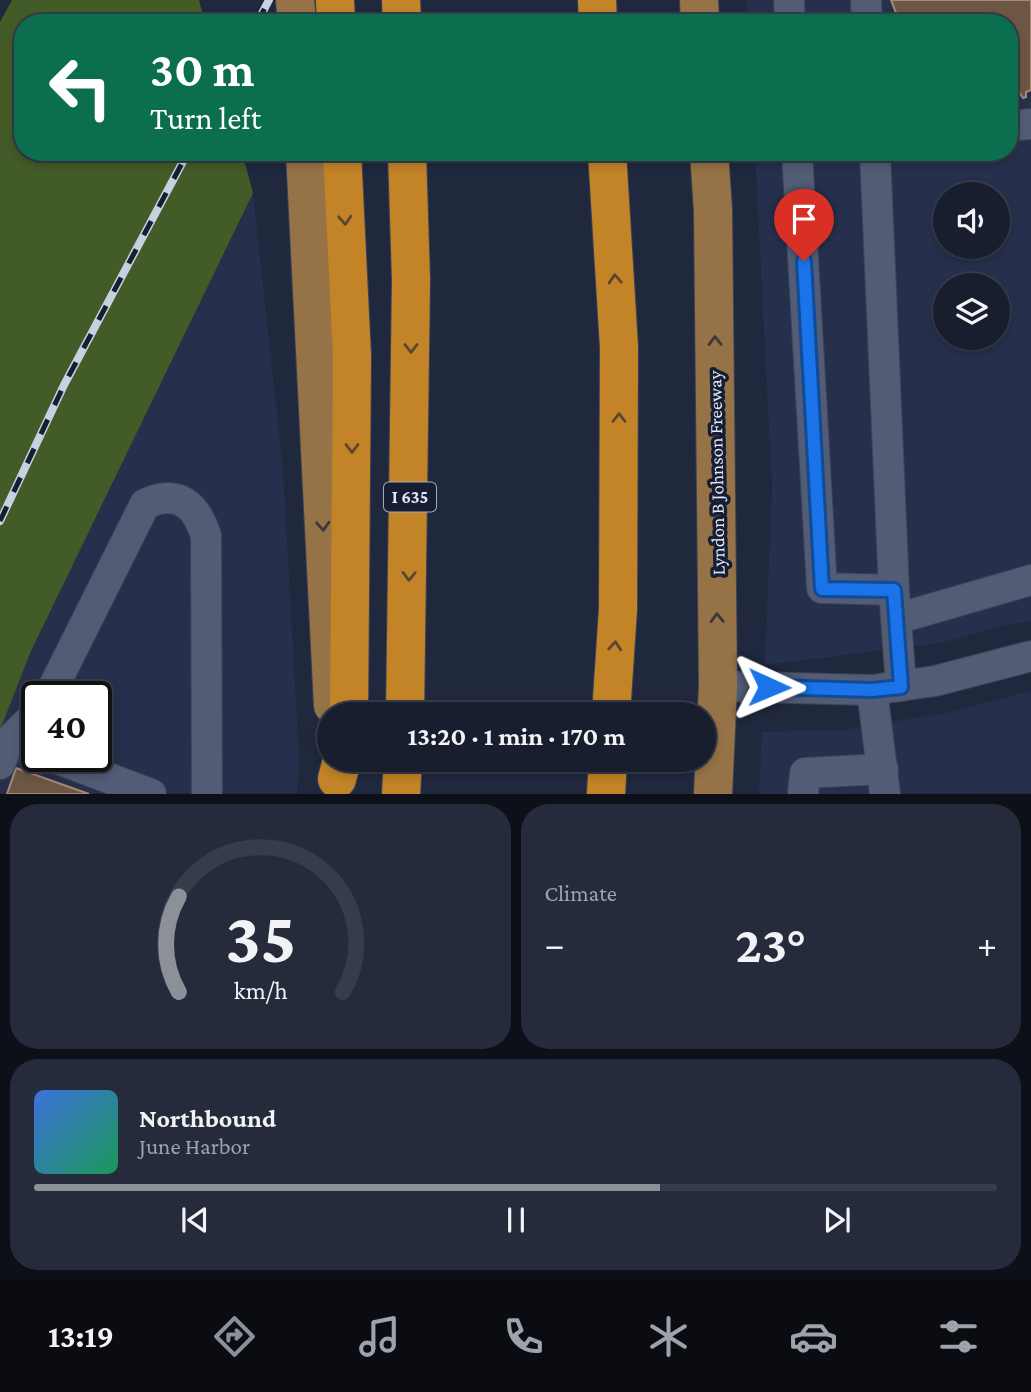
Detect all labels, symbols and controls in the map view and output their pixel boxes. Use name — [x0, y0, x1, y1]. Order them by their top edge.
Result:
icon: left — [35, 42, 126, 133]
text: 30 m — [150, 42, 255, 97]
text: Turn left — [150, 100, 261, 136]
map controls — [933, 182, 1010, 350]
button: sound — [933, 182, 1010, 259]
pin — [774, 189, 834, 261]
icon: arrive — [785, 200, 823, 238]
one-way arrow — [338, 215, 353, 226]
button: layers — [933, 273, 1010, 350]
one-way arrow — [607, 274, 622, 285]
one-way arrow — [707, 335, 722, 346]
one-way arrow — [403, 344, 419, 354]
street label: Lyndon B Johnson Freeway — [704, 370, 729, 576]
one-way arrow — [611, 413, 626, 424]
one-way arrow — [344, 443, 360, 454]
road number: I 635 — [384, 482, 436, 512]
one-way arrow — [316, 520, 331, 531]
one-way arrow — [401, 571, 416, 582]
one-way arrow — [709, 612, 725, 622]
one-way arrow — [607, 640, 622, 651]
position arrow — [732, 650, 806, 724]
speed limit sign: 40 — [21, 681, 112, 772]
text: 13:20 · 1 min · 170 m — [408, 722, 625, 751]
text: Climate — [545, 880, 617, 906]
text: 35 — [225, 898, 296, 979]
text: 23° — [735, 915, 806, 973]
text: − — [545, 923, 565, 965]
text: + — [977, 923, 997, 965]
text: km/h — [233, 977, 287, 1004]
text: Northbound — [139, 1104, 276, 1133]
text: June Harbor — [139, 1133, 250, 1159]
icon: previous — [176, 1201, 214, 1239]
icon: pause — [497, 1201, 535, 1239]
icon: next — [818, 1201, 856, 1239]
icon: directions — [210, 1312, 259, 1361]
icon: music — [355, 1312, 404, 1361]
icon: phone — [499, 1312, 548, 1361]
icon: climate — [644, 1312, 693, 1361]
icon: car — [789, 1312, 838, 1361]
icon: filters — [934, 1312, 983, 1361]
text: 13:19 — [48, 1318, 114, 1354]

